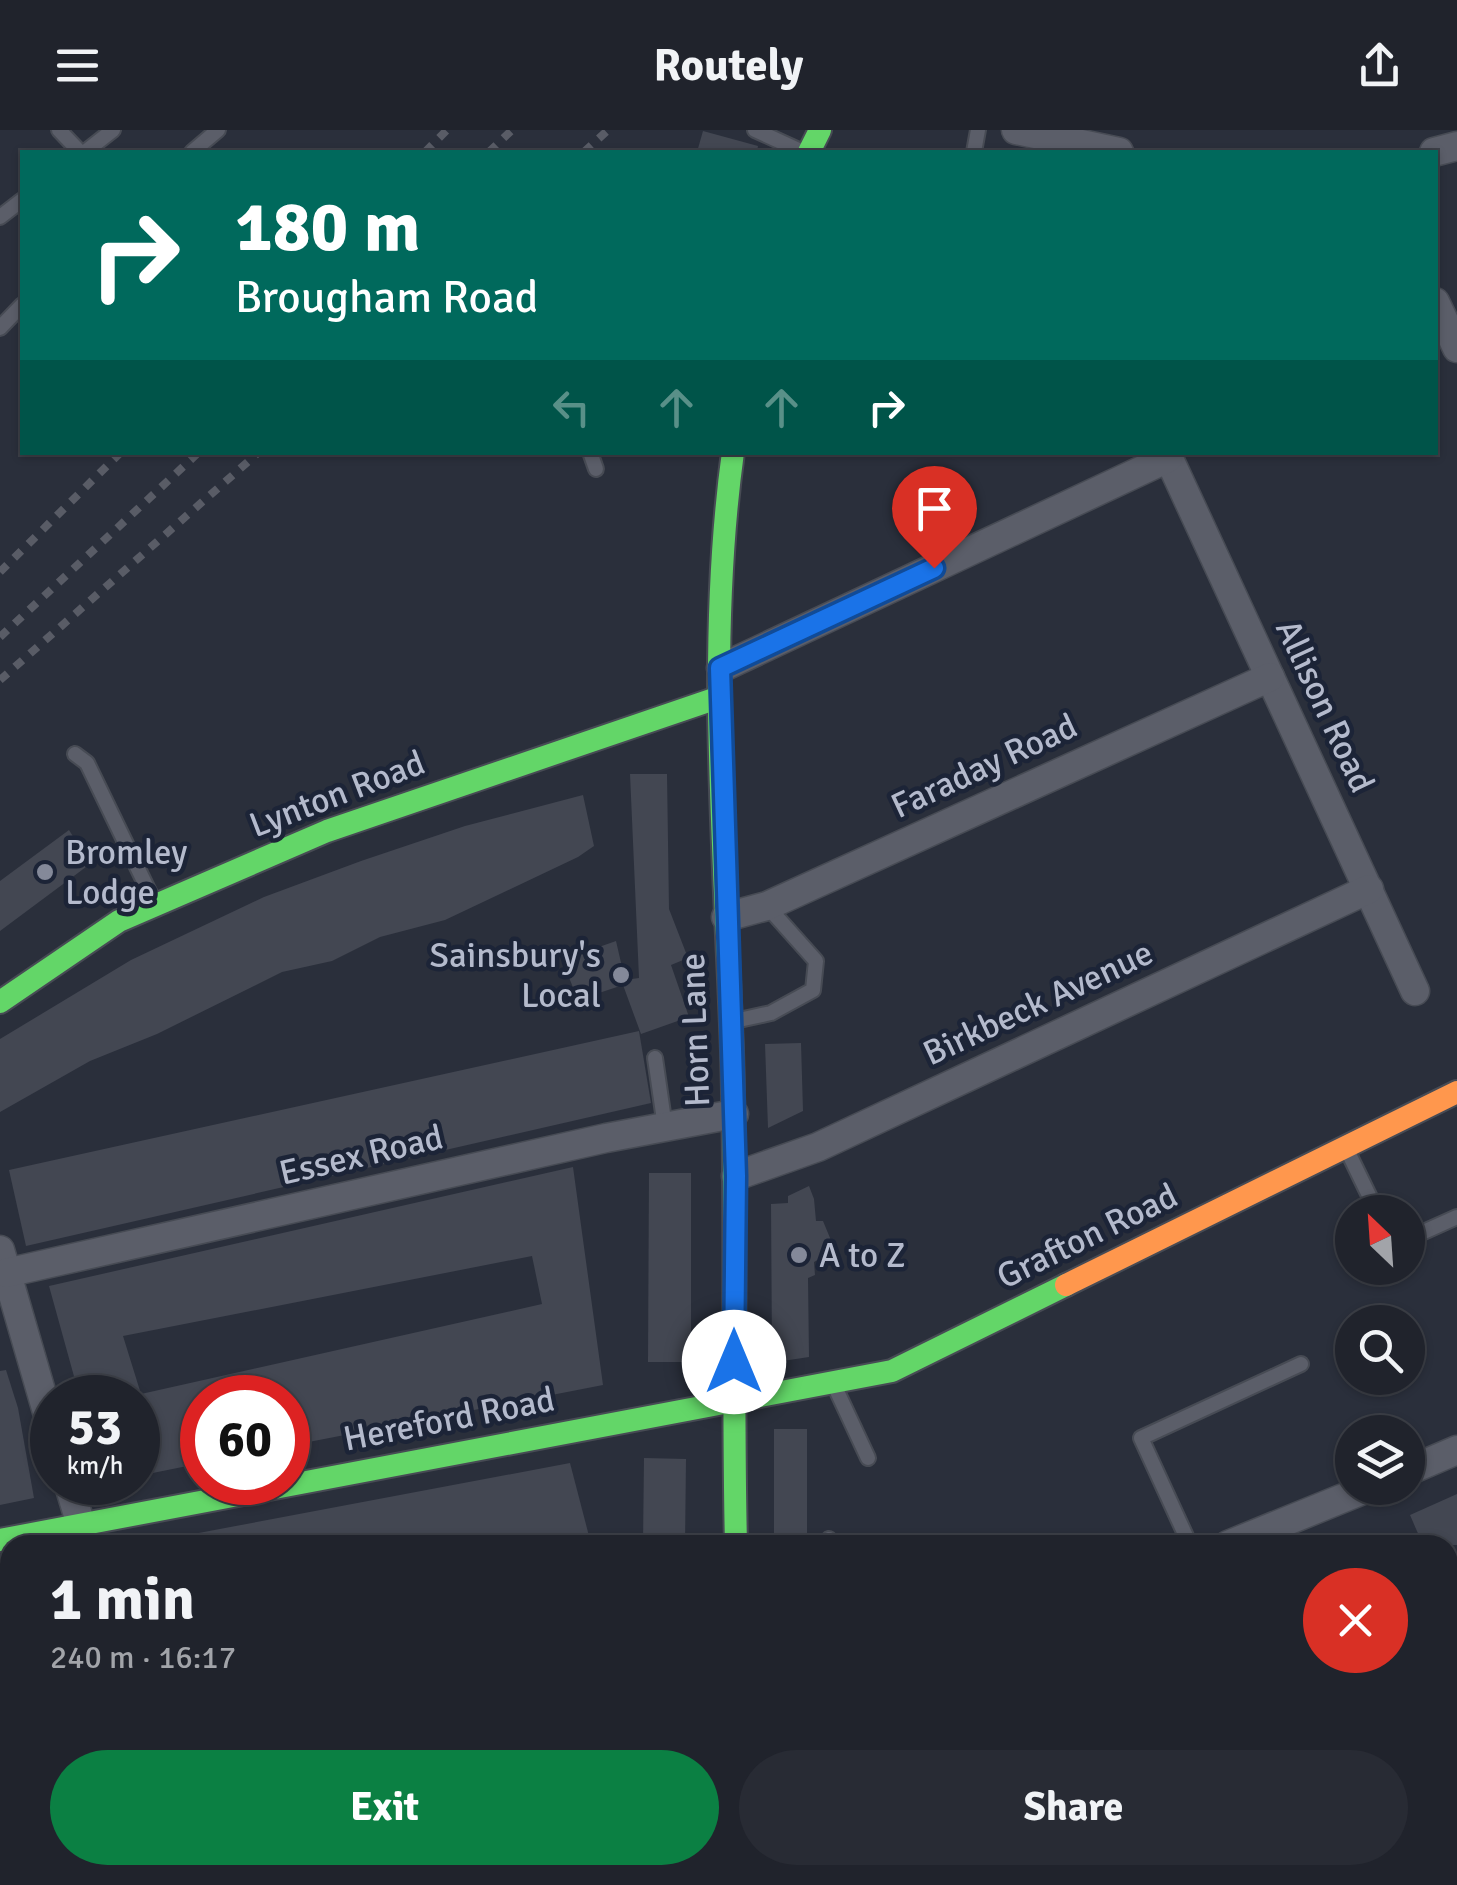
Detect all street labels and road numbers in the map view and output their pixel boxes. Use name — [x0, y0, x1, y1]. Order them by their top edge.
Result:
street label: Allison Road — [1266, 613, 1384, 799]
street label: Faraday Road — [884, 704, 1084, 828]
street label: Lynton Road — [243, 741, 431, 847]
street label: Birkbeck Avenue — [916, 931, 1160, 1075]
street label: Horn Lane — [671, 952, 719, 1108]
street label: Essex Road — [275, 1115, 447, 1195]
street label: Grafton Road — [990, 1174, 1184, 1298]
street label: Hereford Road — [340, 1377, 558, 1461]

